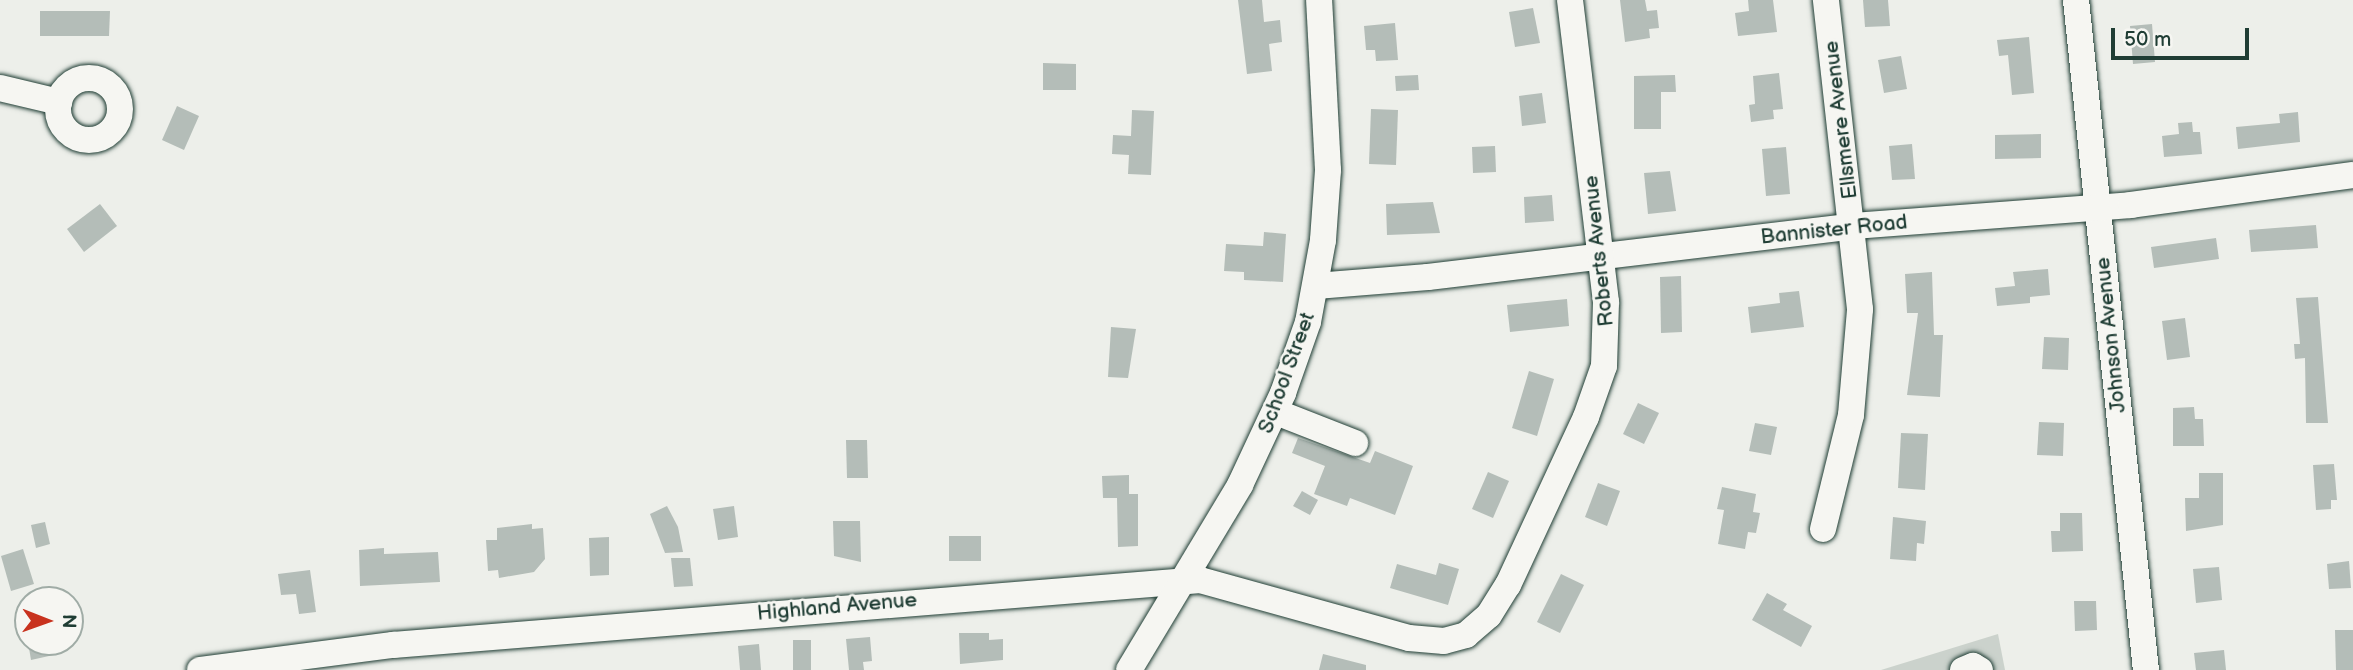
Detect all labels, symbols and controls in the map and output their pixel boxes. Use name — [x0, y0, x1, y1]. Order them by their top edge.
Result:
scale bar — [2115, 14, 2253, 58]
text: 50 m — [2124, 27, 2171, 52]
street label: Ellsmere Avenue — [1819, 39, 1863, 201]
street label: Roberts Avenue — [1579, 174, 1619, 328]
street label: Bannister Road — [1759, 210, 1909, 250]
street label: Johnson Avenue — [2090, 256, 2132, 414]
street label: School Street — [1253, 309, 1321, 437]
north arrow — [14, 586, 84, 656]
street label: Highland Avenue — [756, 587, 918, 627]
text: N — [57, 614, 80, 629]

